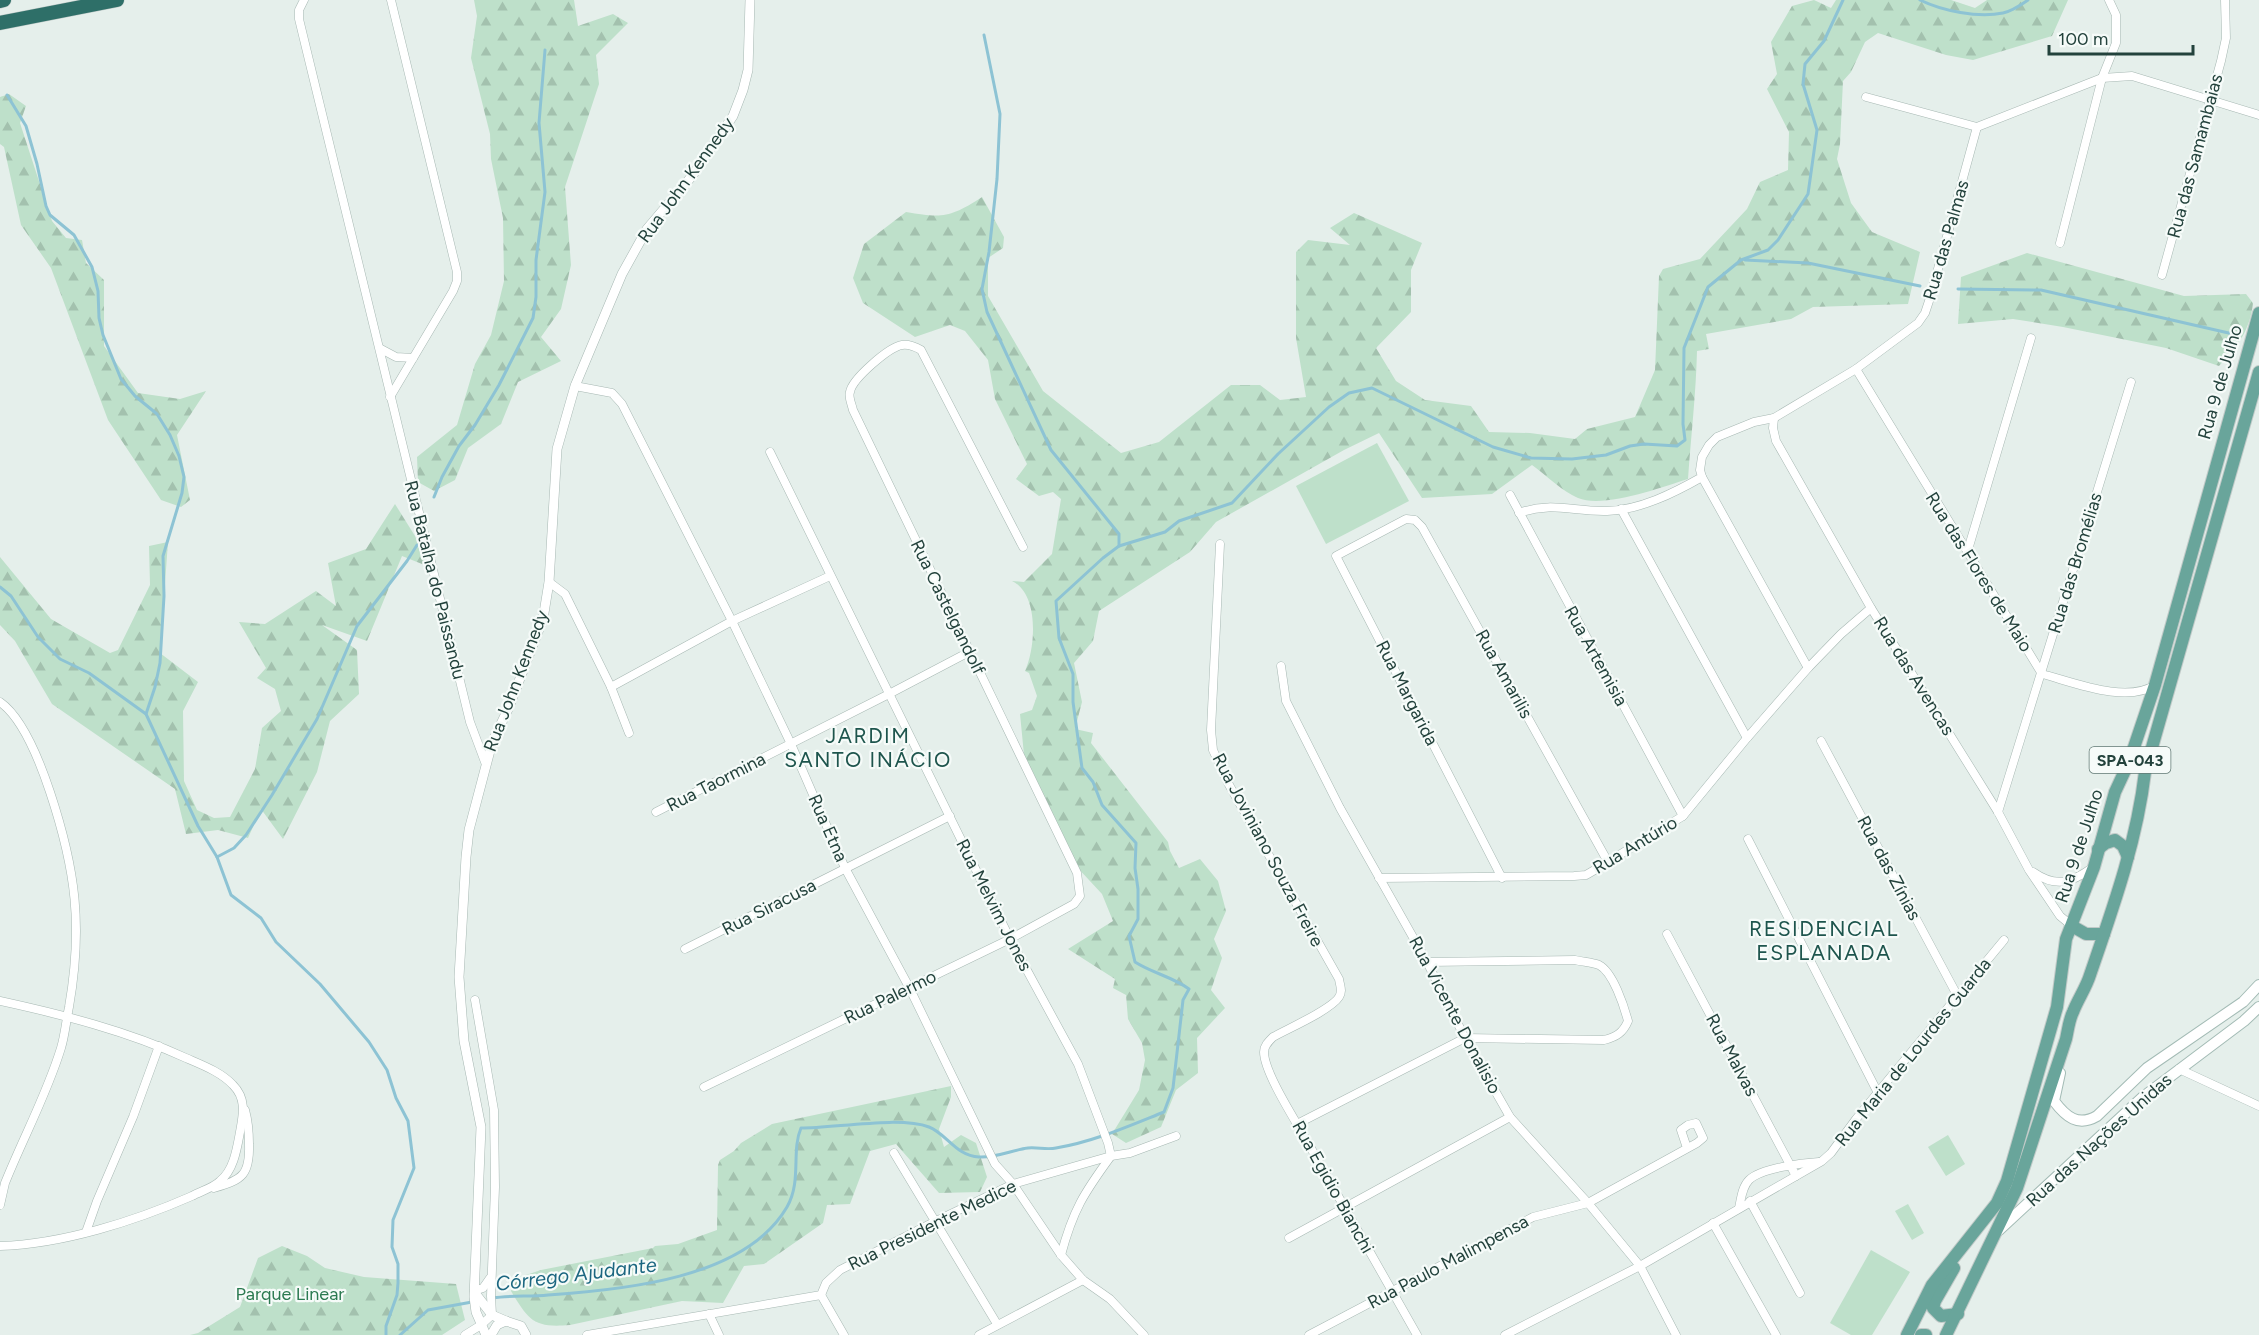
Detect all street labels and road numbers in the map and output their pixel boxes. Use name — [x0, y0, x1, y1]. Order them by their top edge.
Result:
street label: Rua das Samambaias — [2163, 72, 2227, 240]
street label: Rua John Kennedy — [633, 113, 739, 247]
street label: Rua das Palmas — [1918, 177, 1974, 303]
street label: Rua 9 de Julho — [2193, 322, 2247, 442]
street label: Rua Batalha do Paissandu — [400, 478, 470, 682]
street label: Rua das Flores de Maio — [1921, 488, 2037, 656]
street label: Rua das Bromélias — [2043, 490, 2107, 636]
street label: Rua Castelgandolf — [906, 536, 990, 678]
street label: Rua Artemisia — [1559, 602, 1633, 710]
street label: Rua John Kennedy — [479, 607, 553, 755]
street label: Rua das Avencas — [1869, 613, 1959, 739]
street label: Rua Amarilis — [1471, 626, 1537, 722]
street label: Rua Margarida — [1371, 637, 1443, 749]
road number: SPA-043 — [2090, 747, 2170, 773]
street label: Rua Taormina — [663, 748, 769, 816]
street label: Rua Joviniano Souza Freire — [1208, 750, 1328, 951]
street label: Rua 9 de Julho — [2050, 786, 2108, 906]
street label: Rua Etna — [803, 791, 853, 865]
street label: Rua Antúrio — [1589, 811, 1681, 879]
street label: Rua das Zínias — [1852, 812, 1926, 924]
street label: Rua Melvim Jones — [951, 835, 1037, 975]
street label: Rua Siracusa — [718, 874, 820, 940]
street label: Rua Vicente Donalisio — [1404, 932, 1506, 1098]
street label: Rua Maria de Lourdes Guarda — [1830, 953, 1996, 1151]
street label: Rua Palermo — [840, 965, 940, 1029]
street label: Rua Malvas — [1701, 1010, 1763, 1100]
street label: Rua das Nações Unidas — [2022, 1069, 2176, 1211]
street label: Rua Egidio Bianchi — [1287, 1117, 1379, 1257]
street label: Rua Presidente Medice — [844, 1175, 1020, 1275]
street label: Rua Paulo Malimpensa — [1364, 1210, 1532, 1314]

